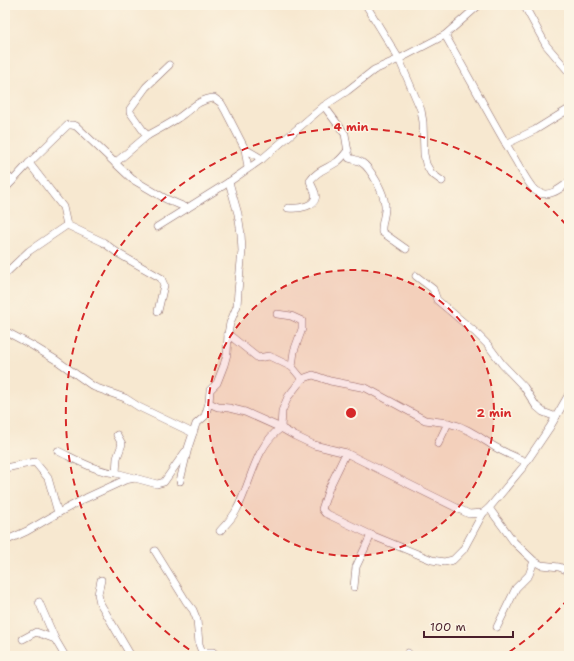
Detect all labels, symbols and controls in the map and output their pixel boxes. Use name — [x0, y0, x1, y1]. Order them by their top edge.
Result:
text: 4 min — [334, 119, 369, 135]
text: 2 min — [477, 405, 512, 421]
centre of rings — [344, 406, 358, 420]
scale bar — [424, 613, 513, 639]
text: 100 m — [430, 619, 466, 635]

